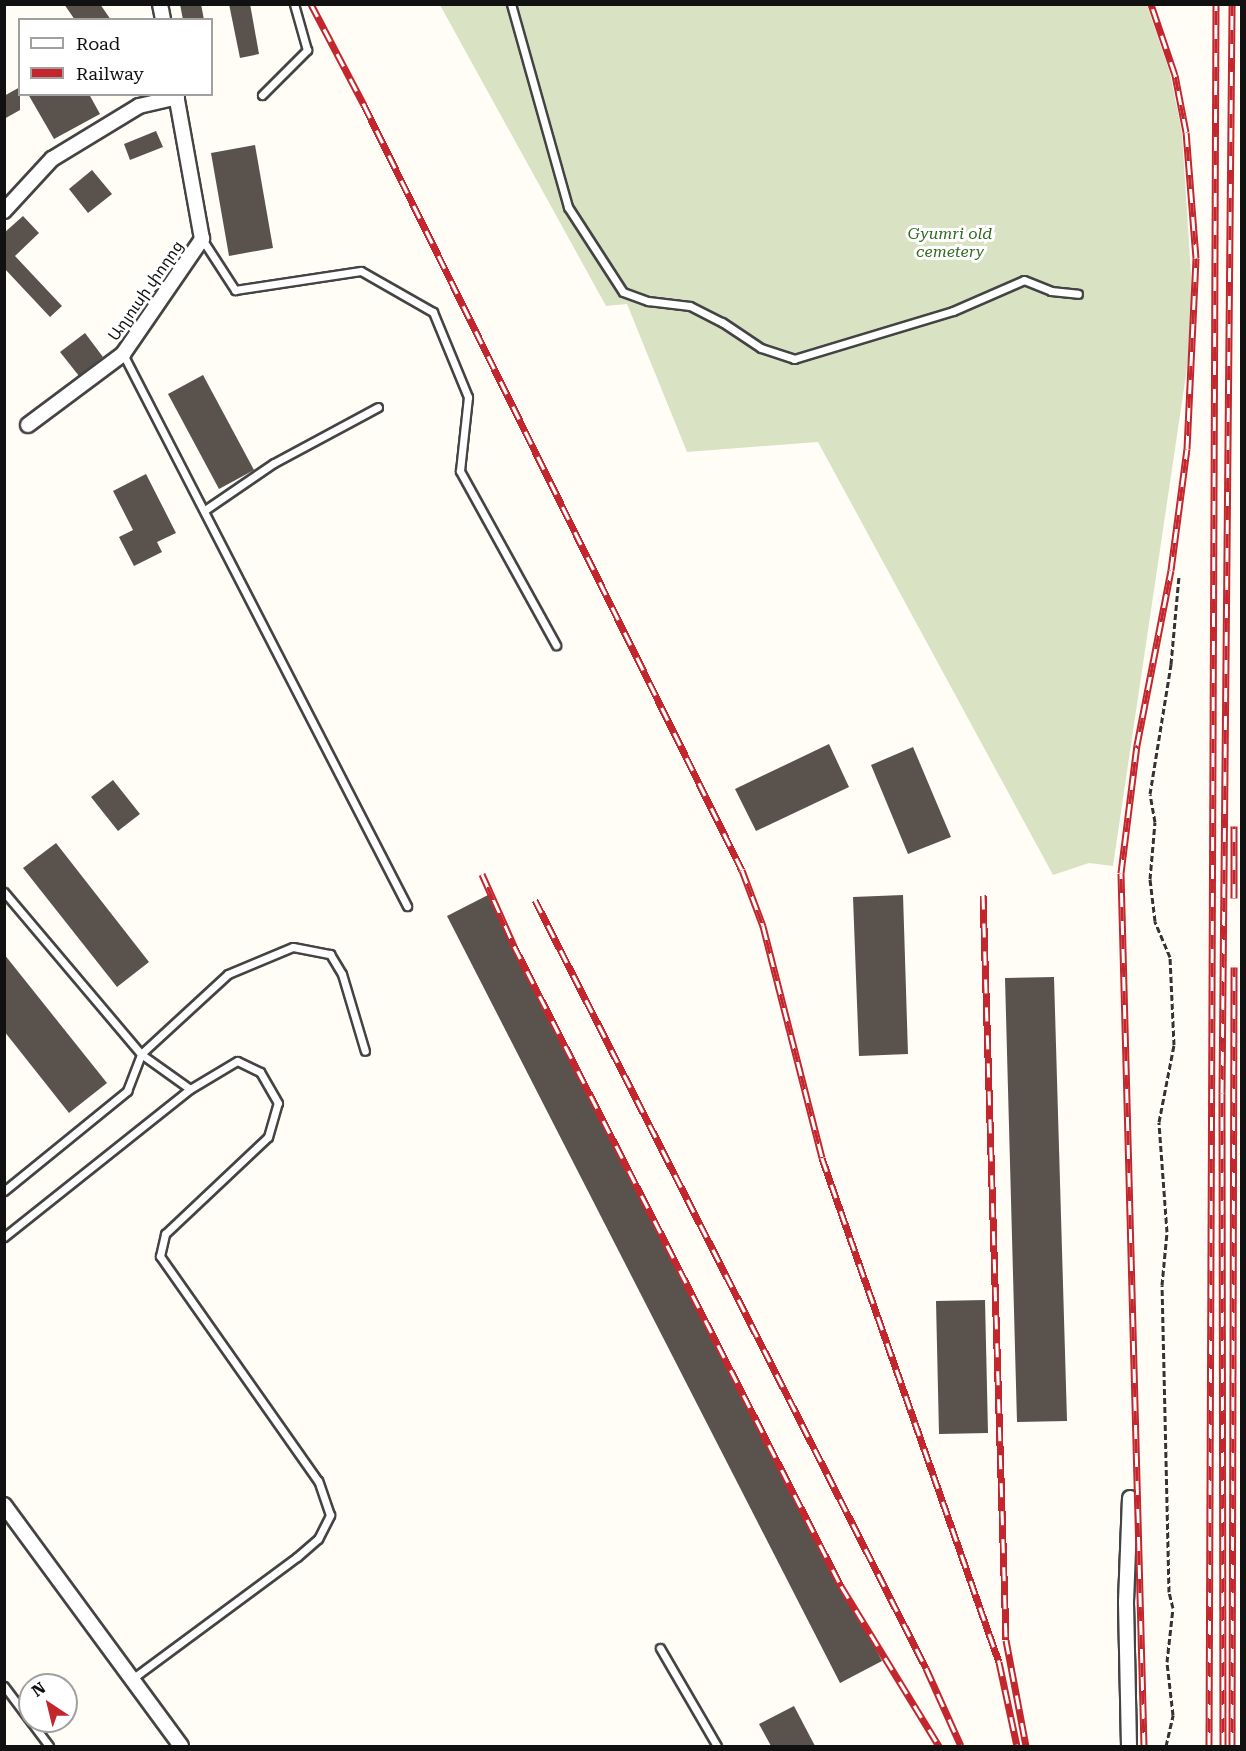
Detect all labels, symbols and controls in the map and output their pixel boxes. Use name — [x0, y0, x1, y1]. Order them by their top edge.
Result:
legend — [18, 18, 213, 96]
text: Road — [76, 33, 120, 54]
text: Railway — [76, 63, 144, 84]
park label: Gyumri old cemetery — [908, 224, 992, 262]
street label: Աղյուսի փողոց — [104, 237, 188, 345]
north arrow — [18, 1673, 78, 1733]
text: N — [28, 1678, 49, 1701]

